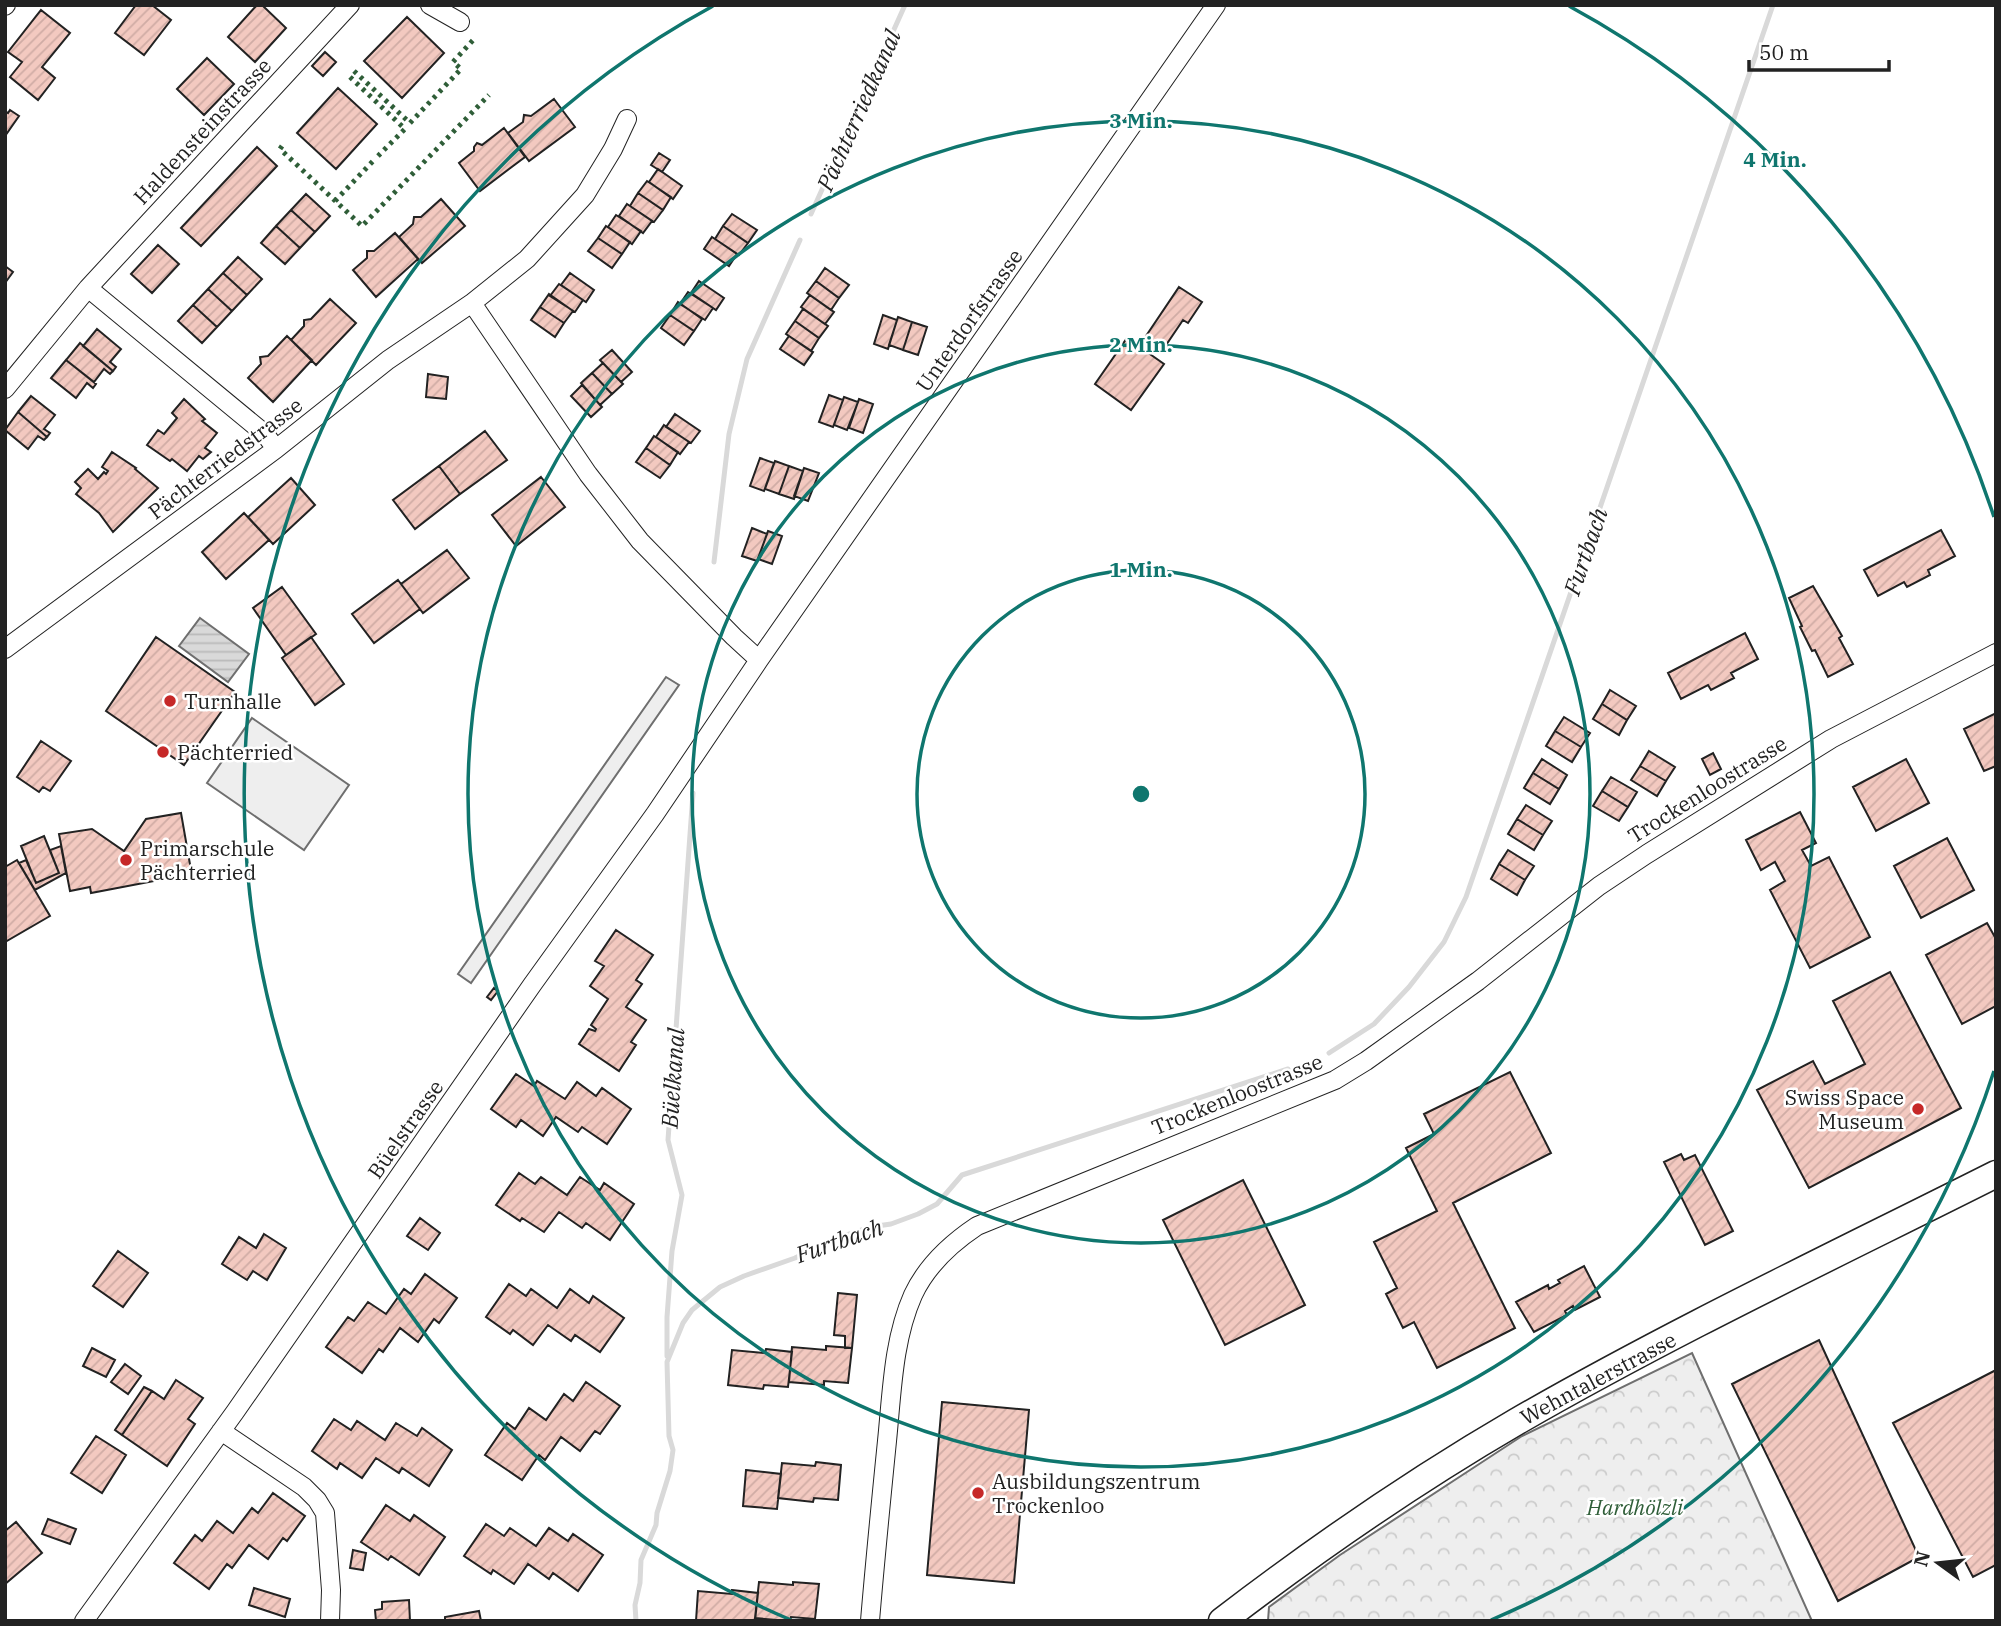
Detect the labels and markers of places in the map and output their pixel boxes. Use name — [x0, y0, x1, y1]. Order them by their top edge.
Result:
place label: Turnhalle — [184, 687, 281, 715]
marker: Turnhalle — [162, 693, 178, 709]
place label: Pächterried — [177, 738, 294, 766]
marker: Pächterried — [155, 744, 171, 760]
centre of rings — [1129, 782, 1153, 806]
place label: Primarschule Pächterried — [140, 834, 274, 886]
marker: Primarschule Pächterried — [118, 852, 134, 868]
place label: Swiss Space Museum — [1785, 1083, 1904, 1135]
marker: Swiss Space Museum — [1910, 1101, 1926, 1117]
place label: Ausbildungszentrum Trockenloo — [992, 1467, 1200, 1519]
marker: Ausbildungszentrum Trockenloo — [970, 1485, 986, 1501]

